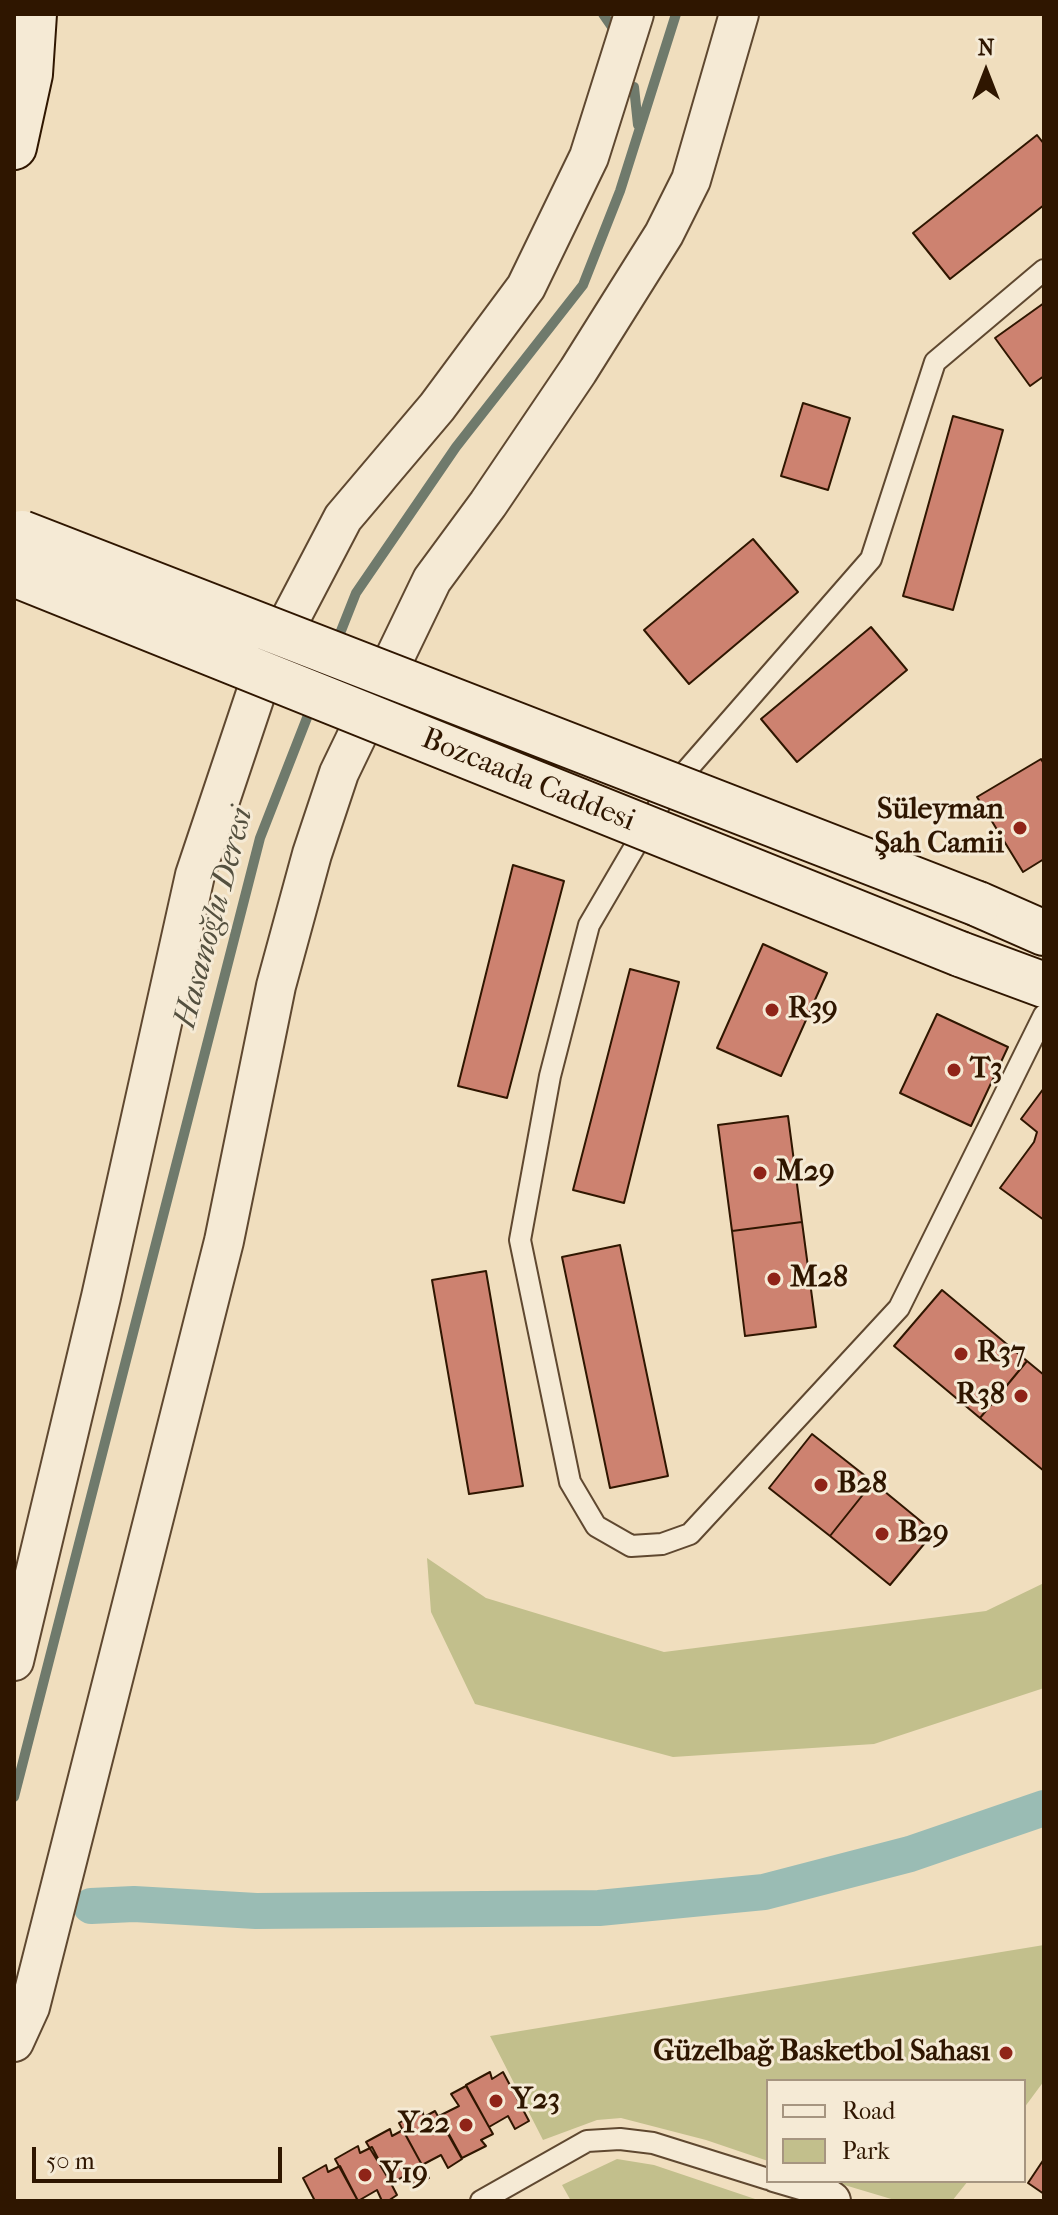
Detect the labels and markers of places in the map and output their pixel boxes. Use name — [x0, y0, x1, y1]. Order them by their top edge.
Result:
place label: Süleyman Şah Camii — [875, 793, 1004, 864]
marker: Süleyman Şah Camii — [1011, 819, 1029, 837]
place label: R39 — [788, 992, 838, 1028]
marker: R39 — [763, 1001, 781, 1019]
place label: T3 — [970, 1052, 1003, 1088]
marker: T3 — [945, 1061, 963, 1079]
place label: M29 — [776, 1155, 835, 1191]
marker: M29 — [751, 1164, 769, 1182]
place label: M28 — [790, 1261, 848, 1297]
marker: M28 — [765, 1270, 783, 1288]
place label: R37 — [977, 1336, 1026, 1372]
marker: R37 — [952, 1345, 970, 1363]
place label: R38 — [956, 1378, 1005, 1414]
marker: R38 — [1012, 1387, 1030, 1405]
place label: B28 — [837, 1467, 887, 1503]
marker: B28 — [812, 1476, 830, 1494]
place label: B29 — [898, 1516, 949, 1552]
marker: B29 — [873, 1525, 891, 1543]
place label: Güzelbağ Basketbol Sahası — [653, 2035, 990, 2071]
marker: Güzelbağ Basketbol Sahası — [997, 2044, 1015, 2062]
place label: Y23 — [512, 2083, 560, 2119]
marker: Y23 — [487, 2092, 505, 2110]
place label: Y22 — [399, 2107, 450, 2143]
marker: Y22 — [457, 2116, 475, 2134]
place label: Y19 — [381, 2157, 428, 2193]
marker: Y19 — [356, 2166, 374, 2184]

